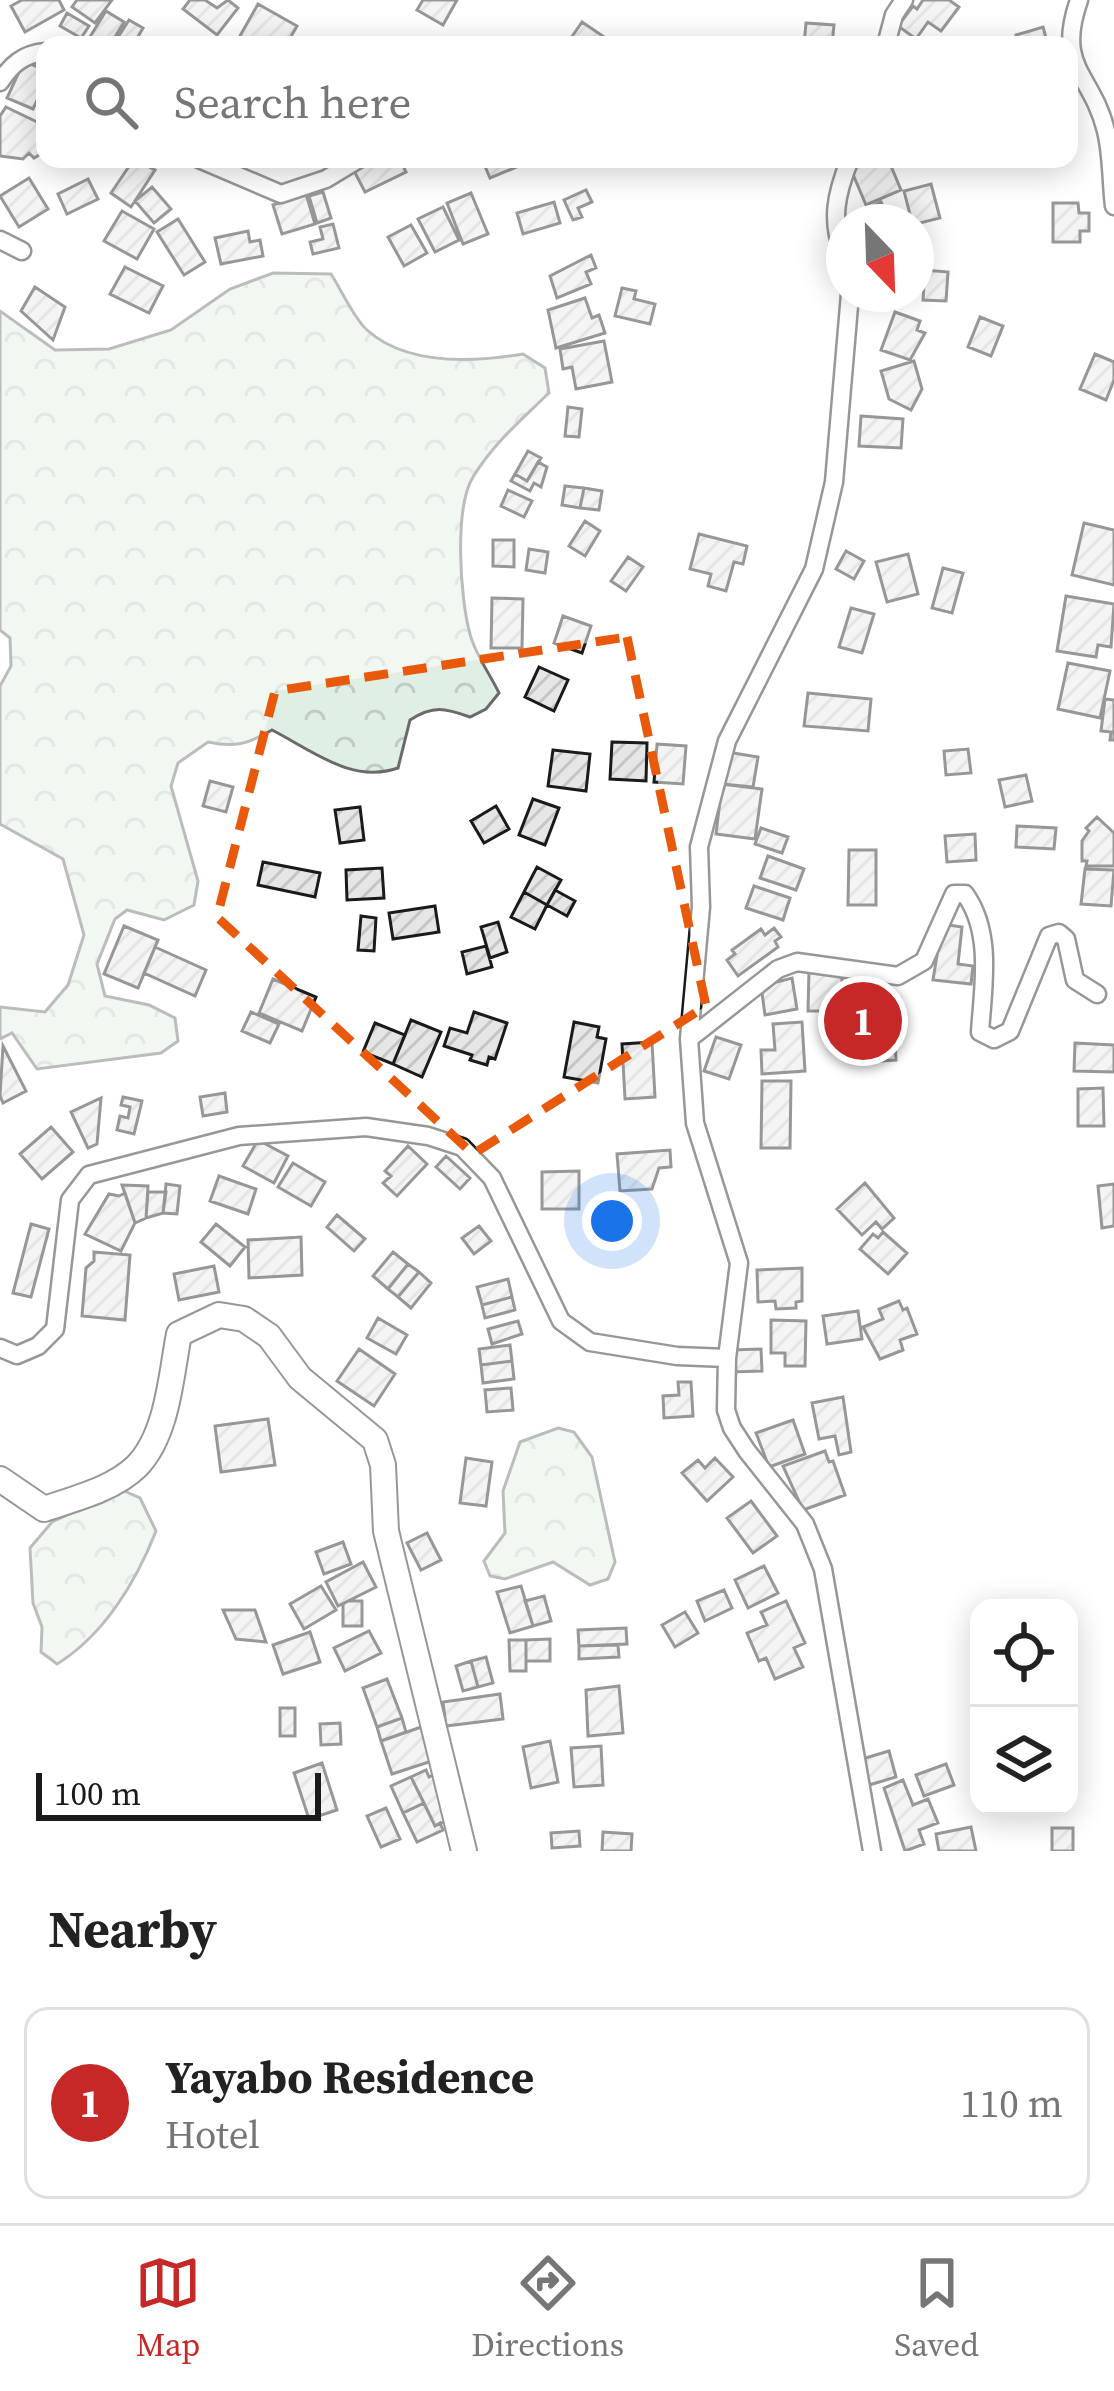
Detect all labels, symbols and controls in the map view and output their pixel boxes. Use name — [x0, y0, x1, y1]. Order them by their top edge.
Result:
search box — [36, 36, 1078, 168]
icon: search — [78, 69, 144, 135]
text: Search here — [174, 71, 411, 133]
north arrow — [826, 204, 934, 312]
pin: 1 — [824, 976, 902, 1066]
your location — [582, 1191, 642, 1251]
map controls — [970, 1599, 1078, 1815]
button: locate — [970, 1599, 1078, 1707]
button: layers — [970, 1707, 1078, 1815]
scale bar — [36, 1767, 321, 1820]
text: 100 m — [54, 1771, 141, 1816]
text: Nearby — [48, 1894, 217, 1964]
text: Yayabo Residence — [165, 2046, 534, 2108]
text: 1 — [79, 2077, 101, 2130]
text: 110 m — [960, 2077, 1063, 2130]
text: Hotel — [165, 2108, 260, 2161]
tab: Map — [135, 2250, 201, 2367]
tab: Directions — [471, 2250, 624, 2367]
tab: Saved — [894, 2250, 979, 2367]

